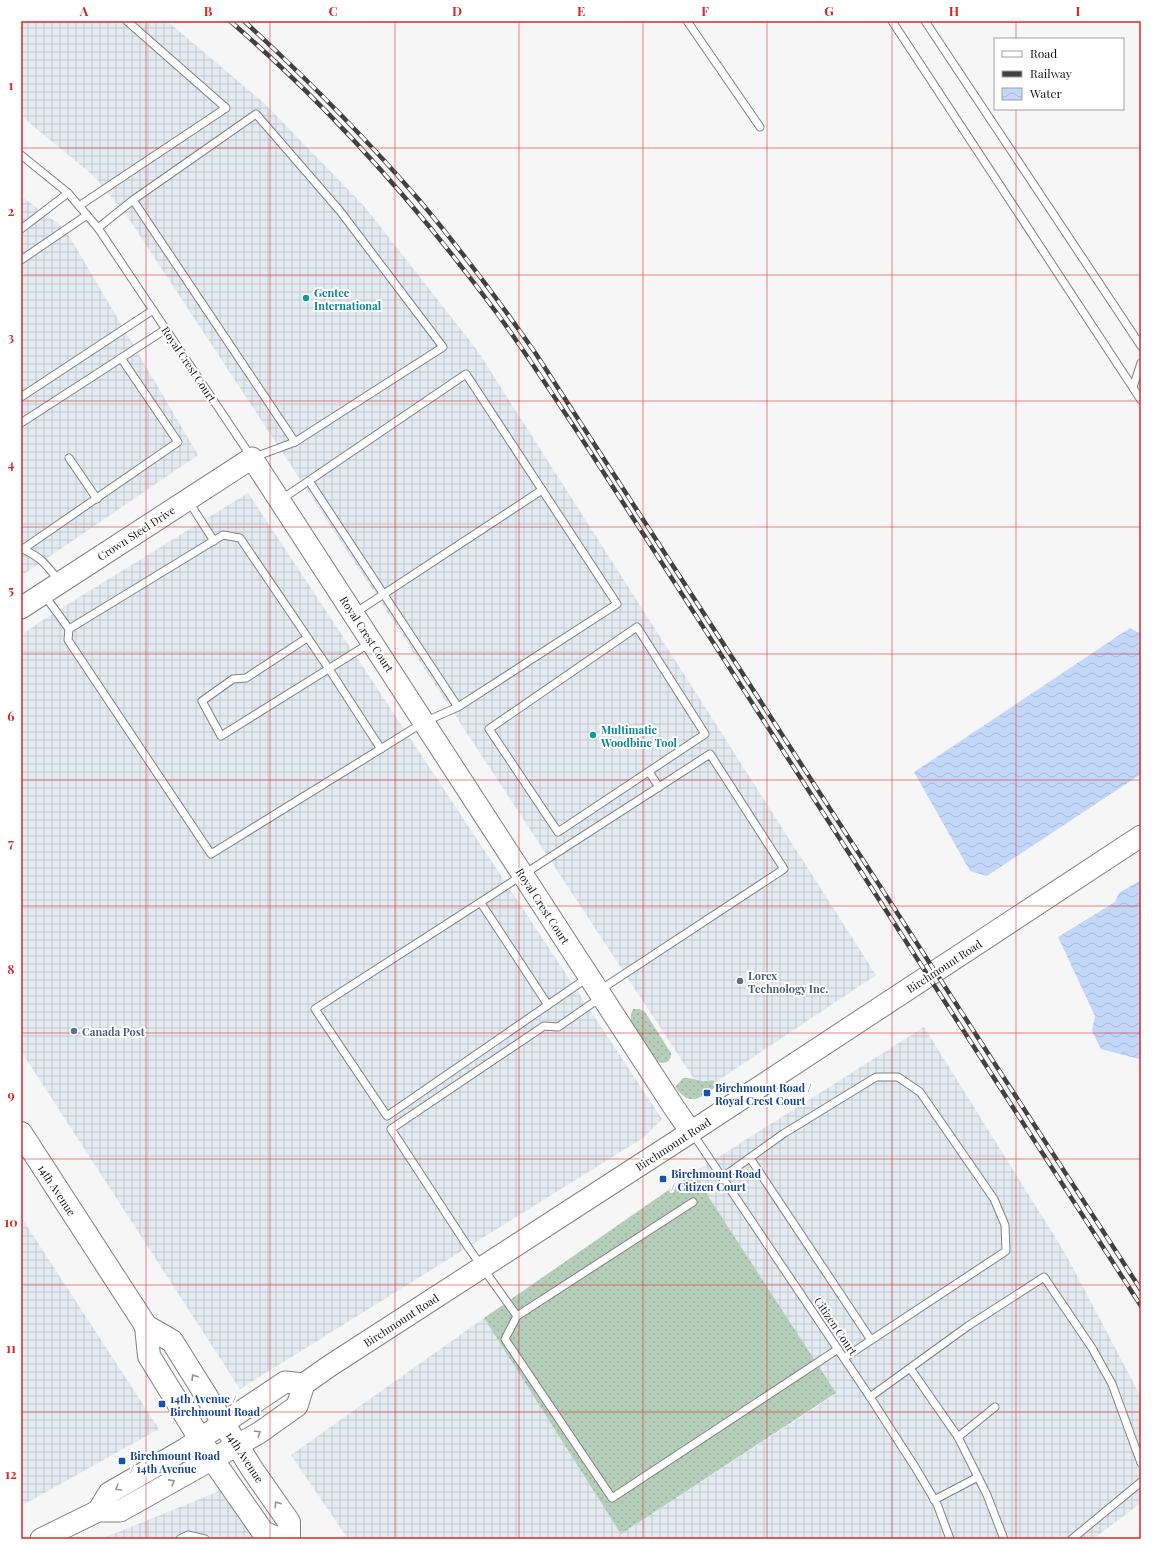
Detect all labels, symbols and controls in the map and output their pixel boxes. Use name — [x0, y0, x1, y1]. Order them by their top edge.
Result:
text: A — [79, 2, 89, 19]
text: B — [204, 2, 213, 19]
text: C — [328, 2, 338, 19]
text: D — [452, 2, 462, 19]
text: E — [577, 2, 585, 19]
text: F — [701, 2, 709, 19]
text: G — [824, 2, 834, 19]
text: H — [949, 2, 959, 19]
text: I — [1076, 2, 1081, 19]
legend — [994, 38, 1124, 110]
text: Road — [1030, 45, 1057, 61]
text: Railway — [1030, 65, 1072, 81]
text: 1 — [9, 76, 14, 93]
text: Water — [1029, 85, 1063, 101]
text: 2 — [8, 202, 15, 219]
place label: Gentec International — [314, 285, 382, 313]
marker: Gentec International — [301, 293, 311, 303]
street label: Royal Crest Court — [158, 323, 220, 405]
text: 3 — [8, 328, 14, 345]
text: 4 — [8, 455, 15, 472]
street label: Crown Steel Drive — [94, 502, 178, 564]
text: 5 — [8, 581, 14, 598]
street label: Royal Crest Court — [337, 593, 397, 675]
text: 6 — [7, 707, 15, 724]
place label: Multimatic Woodbine Tool — [600, 722, 678, 750]
marker: Multimatic Woodbine Tool — [588, 730, 598, 740]
text: 7 — [8, 834, 14, 851]
street label: Royal Crest Court — [513, 865, 573, 947]
street label: Birchmount Road — [904, 936, 985, 996]
text: 8 — [7, 960, 15, 977]
place label: Lorex Technology Inc. — [748, 968, 828, 996]
marker: Lorex Technology Inc. — [735, 976, 745, 986]
place label: Canada Post — [82, 1024, 145, 1039]
marker: Canada Post — [69, 1026, 79, 1036]
place label: Birchmount Road / Royal Crest Court — [715, 1080, 812, 1108]
text: 9 — [7, 1086, 15, 1103]
marker: Birchmount Road / Royal Crest Court — [702, 1088, 712, 1098]
street label: Birchmount Road — [633, 1114, 714, 1174]
street label: 14th Avenue — [35, 1161, 79, 1219]
place label: Birchmount Road / Citizen Court — [671, 1166, 761, 1194]
marker: Birchmount Road / Citizen Court — [658, 1174, 668, 1184]
text: 10 — [4, 1213, 18, 1230]
street label: Birchmount Road — [361, 1290, 442, 1350]
street label: Citizen Court — [811, 1294, 861, 1358]
text: 11 — [6, 1339, 16, 1356]
one-way arrow — [191, 1374, 199, 1381]
place label: 14th Avenue / Birchmount Road — [170, 1391, 260, 1419]
marker: 14th Avenue / Birchmount Road — [157, 1399, 167, 1409]
street label: 14th Avenue — [223, 1428, 267, 1486]
one-way arrow — [254, 1430, 261, 1438]
place label: Birchmount Road / 14th Avenue — [130, 1448, 220, 1476]
marker: Birchmount Road / 14th Avenue — [117, 1456, 127, 1466]
text: 12 — [5, 1465, 17, 1482]
one-way arrow — [168, 1480, 175, 1487]
one-way arrow — [115, 1483, 122, 1490]
one-way arrow — [274, 1501, 282, 1508]

